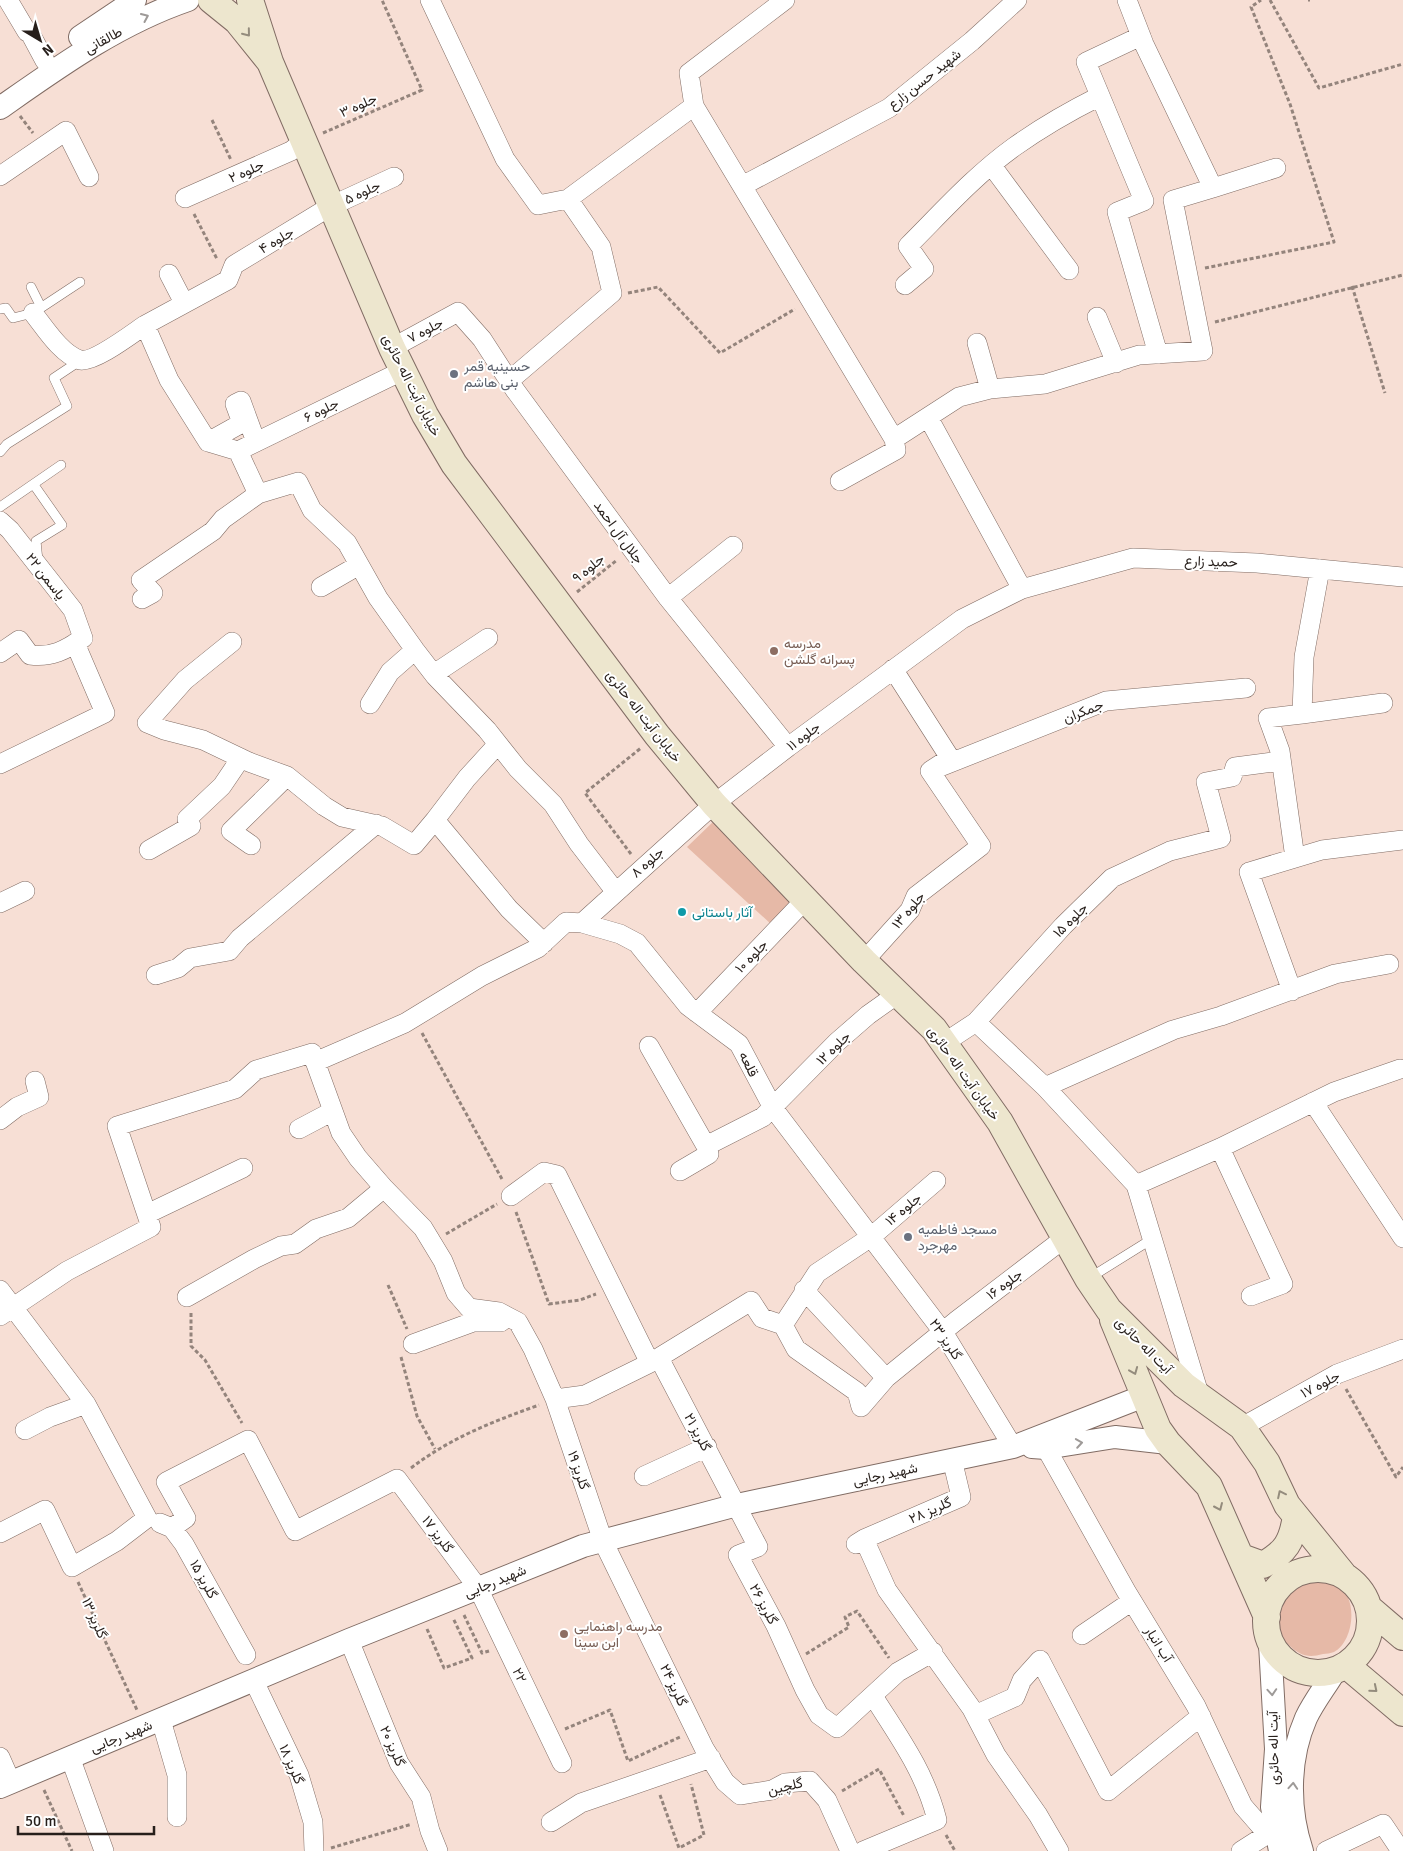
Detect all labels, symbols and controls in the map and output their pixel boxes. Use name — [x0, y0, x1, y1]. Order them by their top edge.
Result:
one-way arrow — [140, 13, 149, 23]
north arrow — [15, 15, 65, 65]
street label: طالقانی — [81, 23, 125, 58]
one-way arrow — [241, 27, 250, 36]
text: N — [39, 40, 57, 60]
street label: شهید حسن زارع — [884, 45, 966, 115]
street label: جلوه ۳ — [337, 90, 379, 121]
street label: جلوه ۲ — [226, 156, 267, 187]
street label: جلوه ۵ — [341, 177, 383, 208]
street label: جلوه ۴ — [256, 223, 297, 257]
street label: جلوه ۷ — [405, 314, 446, 347]
street label: خیابان آیت اله حائری — [378, 331, 445, 439]
place label: حسینیه قمر بنی هاشم — [463, 358, 530, 391]
marker: حسینیه قمر بنی هاشم — [448, 368, 460, 380]
street label: جلوه ۶ — [301, 395, 341, 426]
street label: جلال آل احمد — [589, 497, 647, 568]
street label: یاسمن ۲۲ — [22, 549, 69, 603]
street label: جلوه ۹ — [569, 550, 608, 586]
street label: حمید زارع — [1184, 552, 1238, 573]
place label: مدرسه پسرانه گلشن — [784, 635, 855, 669]
marker: مدرسه پسرانه گلشن — [768, 645, 780, 657]
street label: خیابان آیت اله حائری — [602, 667, 685, 766]
street label: جمکران — [1061, 696, 1106, 727]
street label: جلوه ۱۱ — [783, 718, 823, 755]
street label: جلوه ۸ — [627, 844, 667, 881]
street label: جلوه ۱۳ — [888, 888, 929, 932]
street label: جلوه ۱۵ — [1049, 899, 1091, 941]
place label: آثار باستانی — [692, 904, 754, 921]
marker: آثار باستانی — [676, 906, 688, 918]
street label: جلوه ۱۰ — [731, 936, 771, 977]
street label: خیابان آیت اله حائری — [924, 1023, 1004, 1124]
street label: جلوه ۱۲ — [813, 1028, 854, 1069]
street label: قلعه — [735, 1049, 762, 1080]
street label: جلوه ۱۴ — [882, 1189, 925, 1229]
place label: مسجد فاطمیه مهرجرد — [918, 1221, 997, 1254]
marker: مسجد فاطمیه مهرجرد — [902, 1231, 914, 1243]
street label: جلوه ۱۶ — [983, 1265, 1026, 1303]
street label: آیت اله حائری — [1111, 1313, 1177, 1379]
street label: گلریز ۲۳ — [926, 1315, 965, 1363]
one-way arrow — [1128, 1367, 1138, 1375]
street label: جلوه ۱۷ — [1298, 1367, 1343, 1402]
street label: گلریز ۲۱ — [680, 1410, 715, 1454]
one-way arrow — [1075, 1438, 1083, 1449]
street label: گلریز ۱۹ — [564, 1448, 593, 1492]
street label: شهید رجایی — [851, 1459, 919, 1490]
one-way arrow — [1277, 1490, 1288, 1499]
street label: گلریز ۲۸ — [906, 1494, 954, 1527]
one-way arrow — [1212, 1502, 1223, 1511]
street label: گلریز ۱۷ — [418, 1513, 457, 1556]
street label: گلریز ۱۵ — [186, 1557, 221, 1602]
street label: شهید رجایی — [462, 1561, 529, 1602]
street label: گلریز ۲۶ — [746, 1581, 781, 1627]
street label: گلریز ۱۳ — [78, 1595, 111, 1641]
place label: مدرسه راهنمایی ابن سینا — [574, 1618, 663, 1651]
street label: آب انبار — [1140, 1622, 1177, 1667]
marker: مدرسه راهنمایی ابن سینا — [558, 1628, 570, 1640]
street label: گلریز ۲۴ — [656, 1661, 691, 1709]
street label: ۲۲ — [509, 1665, 530, 1685]
one-way arrow — [1369, 1683, 1378, 1692]
one-way arrow — [1266, 1689, 1277, 1697]
street label: آیت اله حائری — [1264, 1709, 1283, 1785]
street label: شهید رجایی — [88, 1716, 155, 1757]
street label: گلریز ۲۰ — [376, 1723, 409, 1769]
street label: گلریز ۱۸ — [275, 1742, 308, 1787]
street label: گلچین — [766, 1774, 805, 1800]
one-way arrow — [1287, 1782, 1298, 1790]
scale bar — [18, 1804, 154, 1836]
text: 50 m — [25, 1812, 56, 1830]

